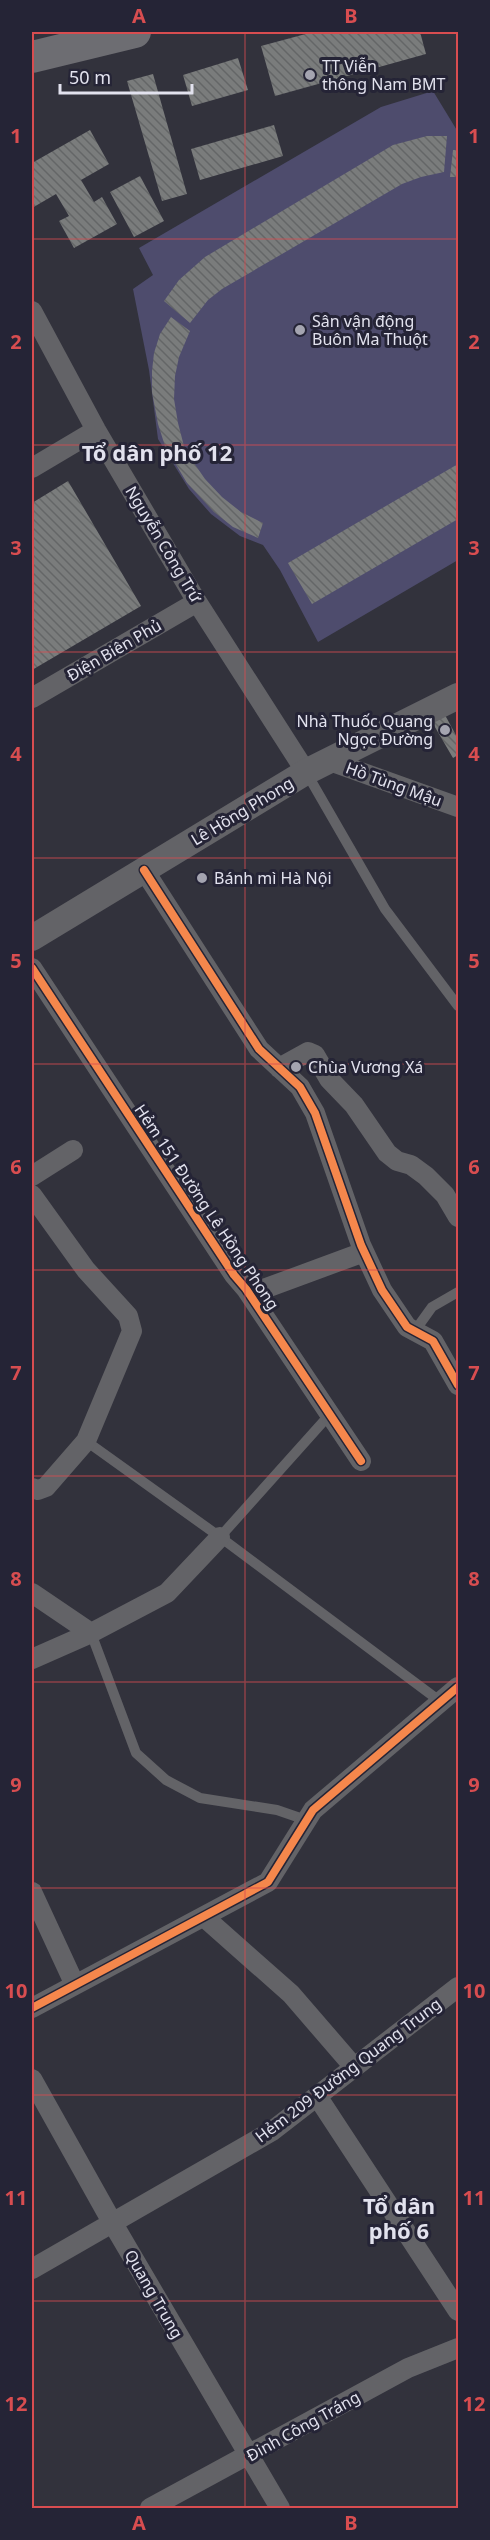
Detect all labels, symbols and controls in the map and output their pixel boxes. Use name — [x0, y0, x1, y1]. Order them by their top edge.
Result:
text: A — [132, 2, 146, 29]
text: B — [344, 2, 358, 29]
place label: TT Viễn thông Nam BMT — [322, 55, 445, 95]
scale bar — [60, 57, 192, 95]
text: 50 m — [69, 65, 111, 89]
marker: TT Viễn thông Nam BMT — [303, 68, 317, 82]
text: 1 — [10, 122, 22, 149]
text: 1 — [468, 122, 480, 149]
place label: Sân vận động Buôn Ma Thuột — [312, 310, 428, 350]
marker: Sân vận động Buôn Ma Thuột — [293, 323, 307, 337]
text: 2 — [10, 328, 22, 355]
text: 2 — [468, 328, 480, 355]
district label: Tổ dân phố 12 — [82, 437, 232, 467]
street label: Nguyễn Công Trứ — [121, 482, 208, 607]
text: 3 — [10, 534, 22, 561]
text: 3 — [468, 534, 480, 561]
street label: Điện Biên Phủ — [63, 614, 165, 686]
place label: Nhà Thuốc Quang Ngọc Đường — [297, 710, 433, 750]
marker: Nhà Thuốc Quang Ngọc Đường — [438, 723, 452, 737]
text: 4 — [10, 740, 22, 767]
text: 4 — [468, 740, 480, 767]
street label: Hồ Tùng Mậu — [343, 756, 445, 812]
street label: Lê Hồng Phong — [187, 772, 297, 850]
place label: Bánh mì Hà Nội — [214, 867, 332, 889]
marker: Bánh mì Hà Nội — [195, 871, 209, 885]
text: 5 — [10, 947, 22, 974]
text: 5 — [468, 947, 480, 974]
place label: Chùa Vương Xá — [308, 1056, 423, 1078]
marker: Chùa Vương Xá — [289, 1060, 303, 1074]
street label: Hẻm 151 Đường Lê Hồng Phong — [130, 1100, 284, 1314]
text: 6 — [10, 1153, 22, 1180]
text: 6 — [468, 1153, 480, 1180]
text: 7 — [10, 1359, 22, 1386]
text: 7 — [468, 1359, 480, 1386]
text: 8 — [10, 1565, 22, 1592]
text: 8 — [468, 1565, 480, 1592]
text: 9 — [10, 1771, 22, 1798]
text: 9 — [468, 1771, 480, 1798]
text: 10 — [5, 1977, 27, 2004]
text: 10 — [463, 1977, 485, 2004]
street label: Hẻm 209 Đường Quang Trung — [251, 1993, 445, 2147]
text: 11 — [5, 2184, 27, 2211]
text: 11 — [463, 2184, 485, 2211]
district label: Tổ dân phố 6 — [363, 2190, 435, 2245]
street label: Quang Trung — [120, 2245, 188, 2343]
street label: Đinh Công Tráng — [242, 2386, 364, 2466]
text: 12 — [5, 2390, 27, 2417]
text: 12 — [463, 2390, 485, 2417]
text: A — [132, 2509, 146, 2536]
text: B — [344, 2509, 358, 2536]

